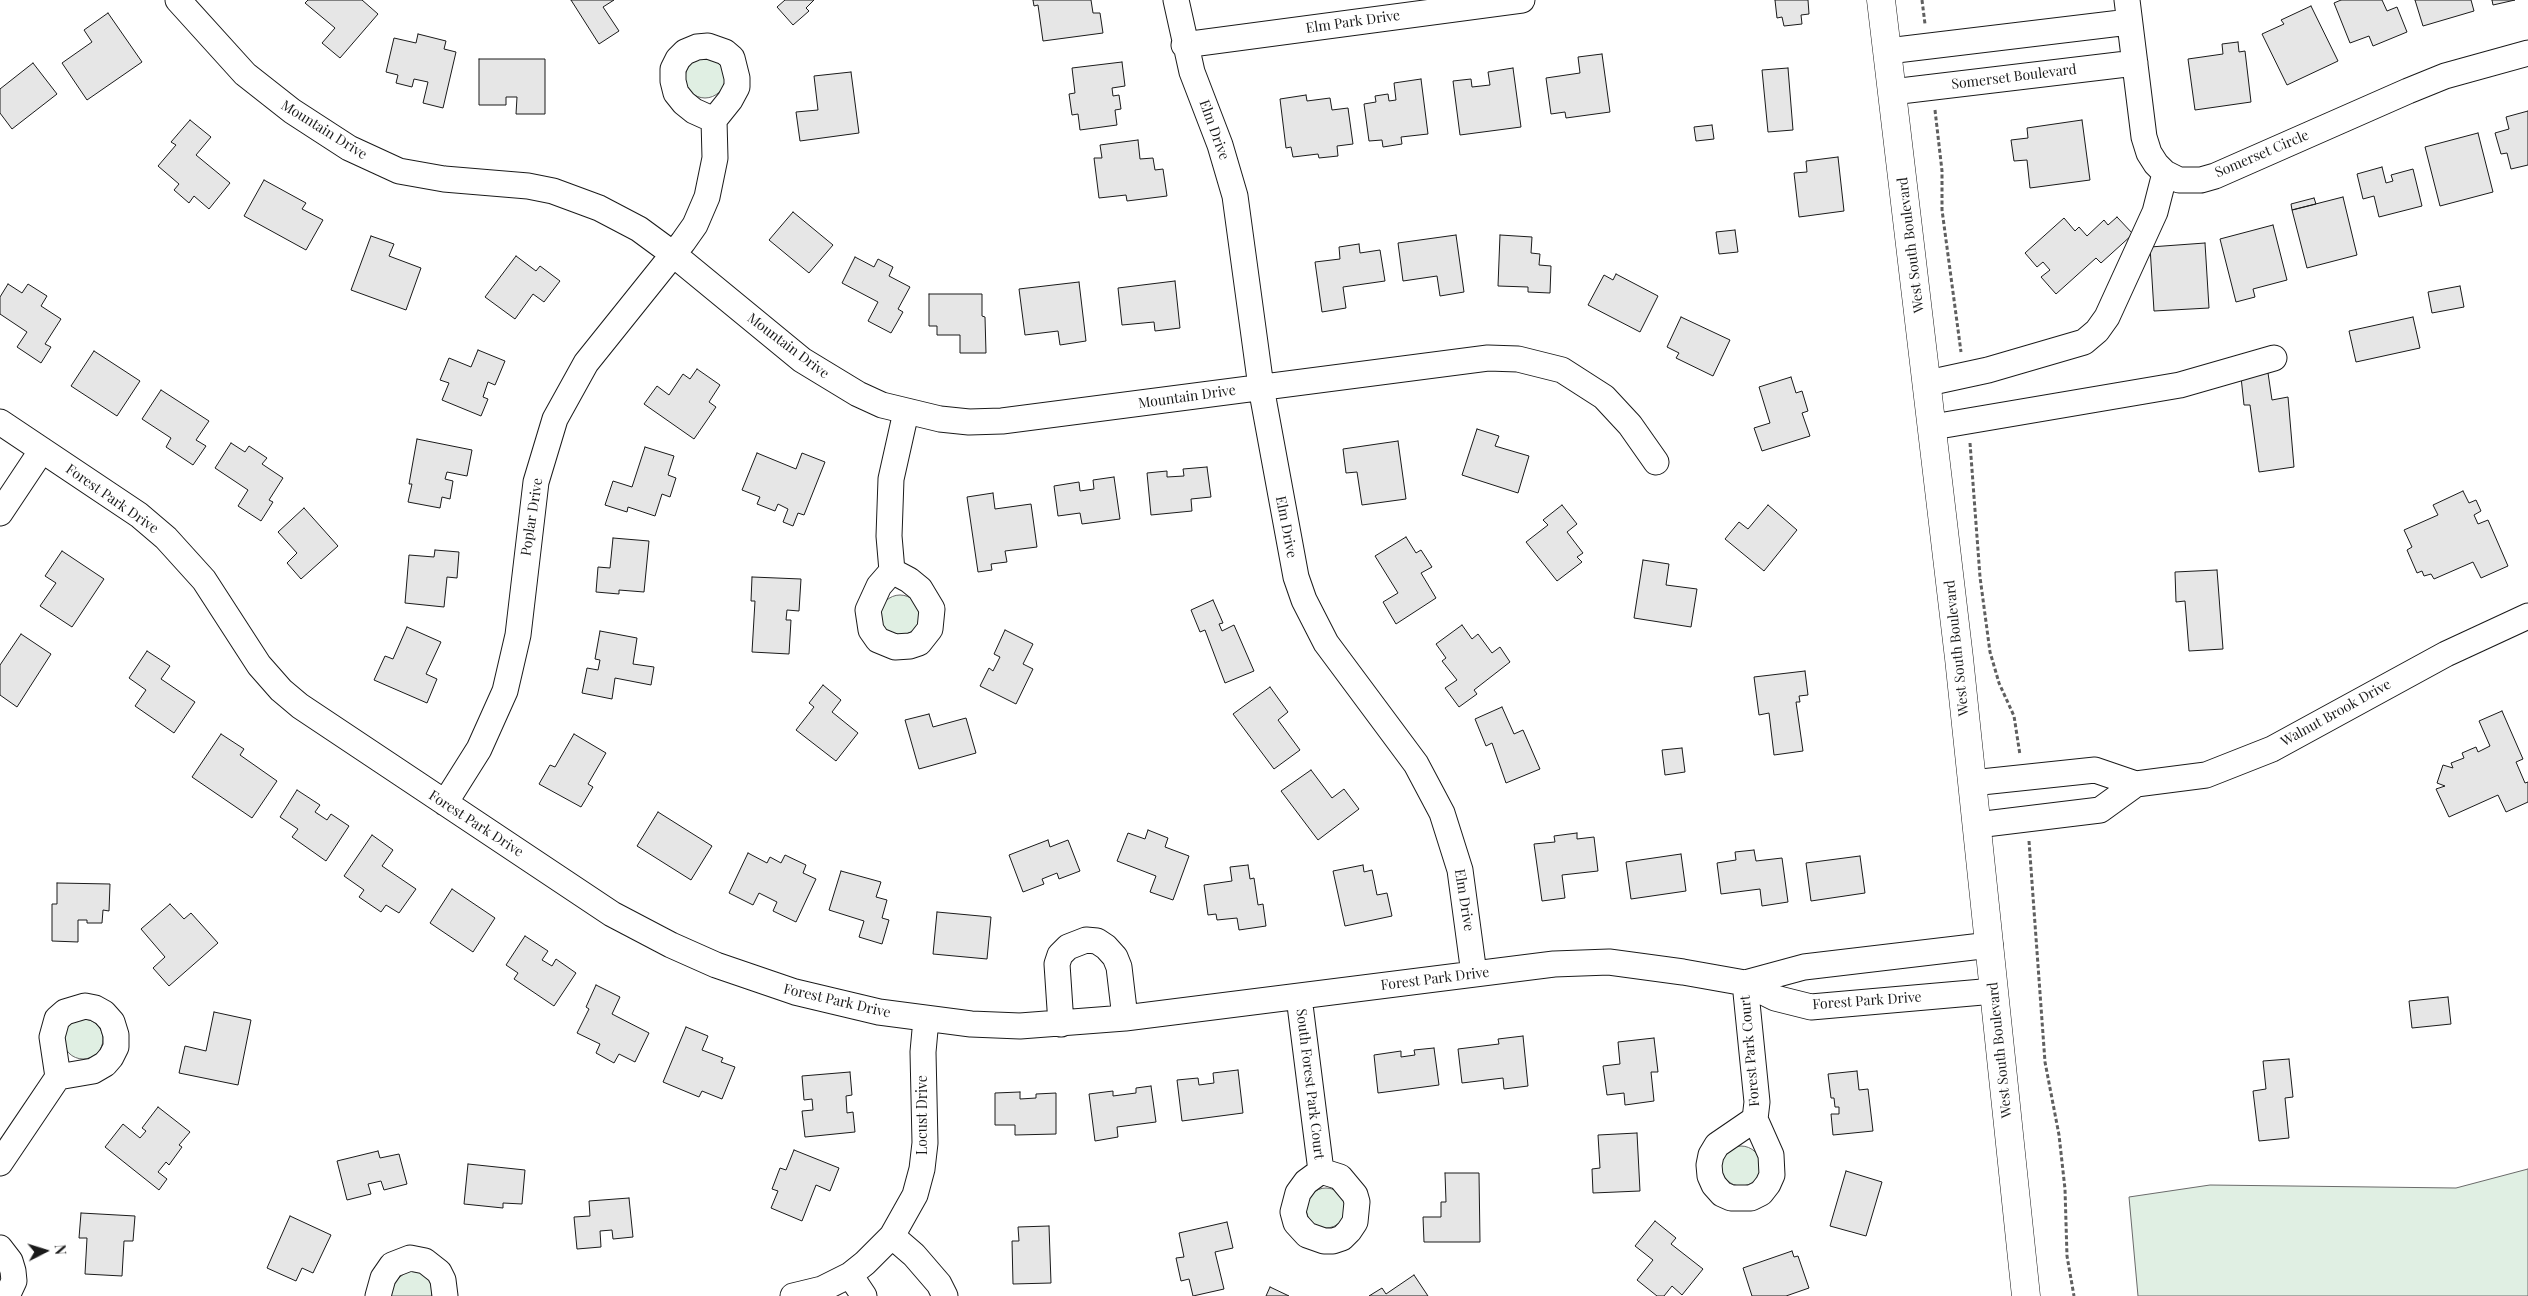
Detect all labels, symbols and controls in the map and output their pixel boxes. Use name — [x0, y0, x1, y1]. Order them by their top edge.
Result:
street label: Elm Park Drive — [1305, 7, 1401, 37]
street label: Somerset Boulevard — [1950, 61, 2078, 93]
street label: Mountain Drive — [278, 97, 370, 163]
street label: Elm Drive — [1195, 98, 1233, 162]
street label: Somerset Circle — [2213, 127, 2311, 181]
street label: West South Boulevard — [1894, 176, 1928, 314]
street label: Mountain Drive — [744, 310, 832, 382]
street label: Mountain Drive — [1137, 382, 1237, 412]
street label: Forest Park Drive — [62, 461, 162, 537]
street label: Poplar Drive — [518, 477, 546, 557]
street label: Elm Drive — [1272, 495, 1300, 559]
street label: West South Boulevard — [1941, 579, 1973, 717]
street label: Walnut Brook Drive — [2278, 676, 2394, 750]
street label: Forest Park Drive — [426, 787, 526, 861]
street label: Elm Drive — [1451, 868, 1477, 932]
street label: Forest Park Drive — [1380, 964, 1490, 994]
street label: Forest Park Drive — [782, 980, 892, 1022]
street label: West South Boulevard — [1984, 981, 2016, 1119]
street label: Forest Park Drive — [1812, 989, 1922, 1013]
street label: Forest Park Court — [1737, 995, 1763, 1107]
street label: South Forest Park Court — [1292, 1008, 1328, 1160]
street label: Locust Drive — [915, 1075, 931, 1155]
north arrow — [20, 1226, 70, 1276]
text: N — [51, 1244, 70, 1256]

